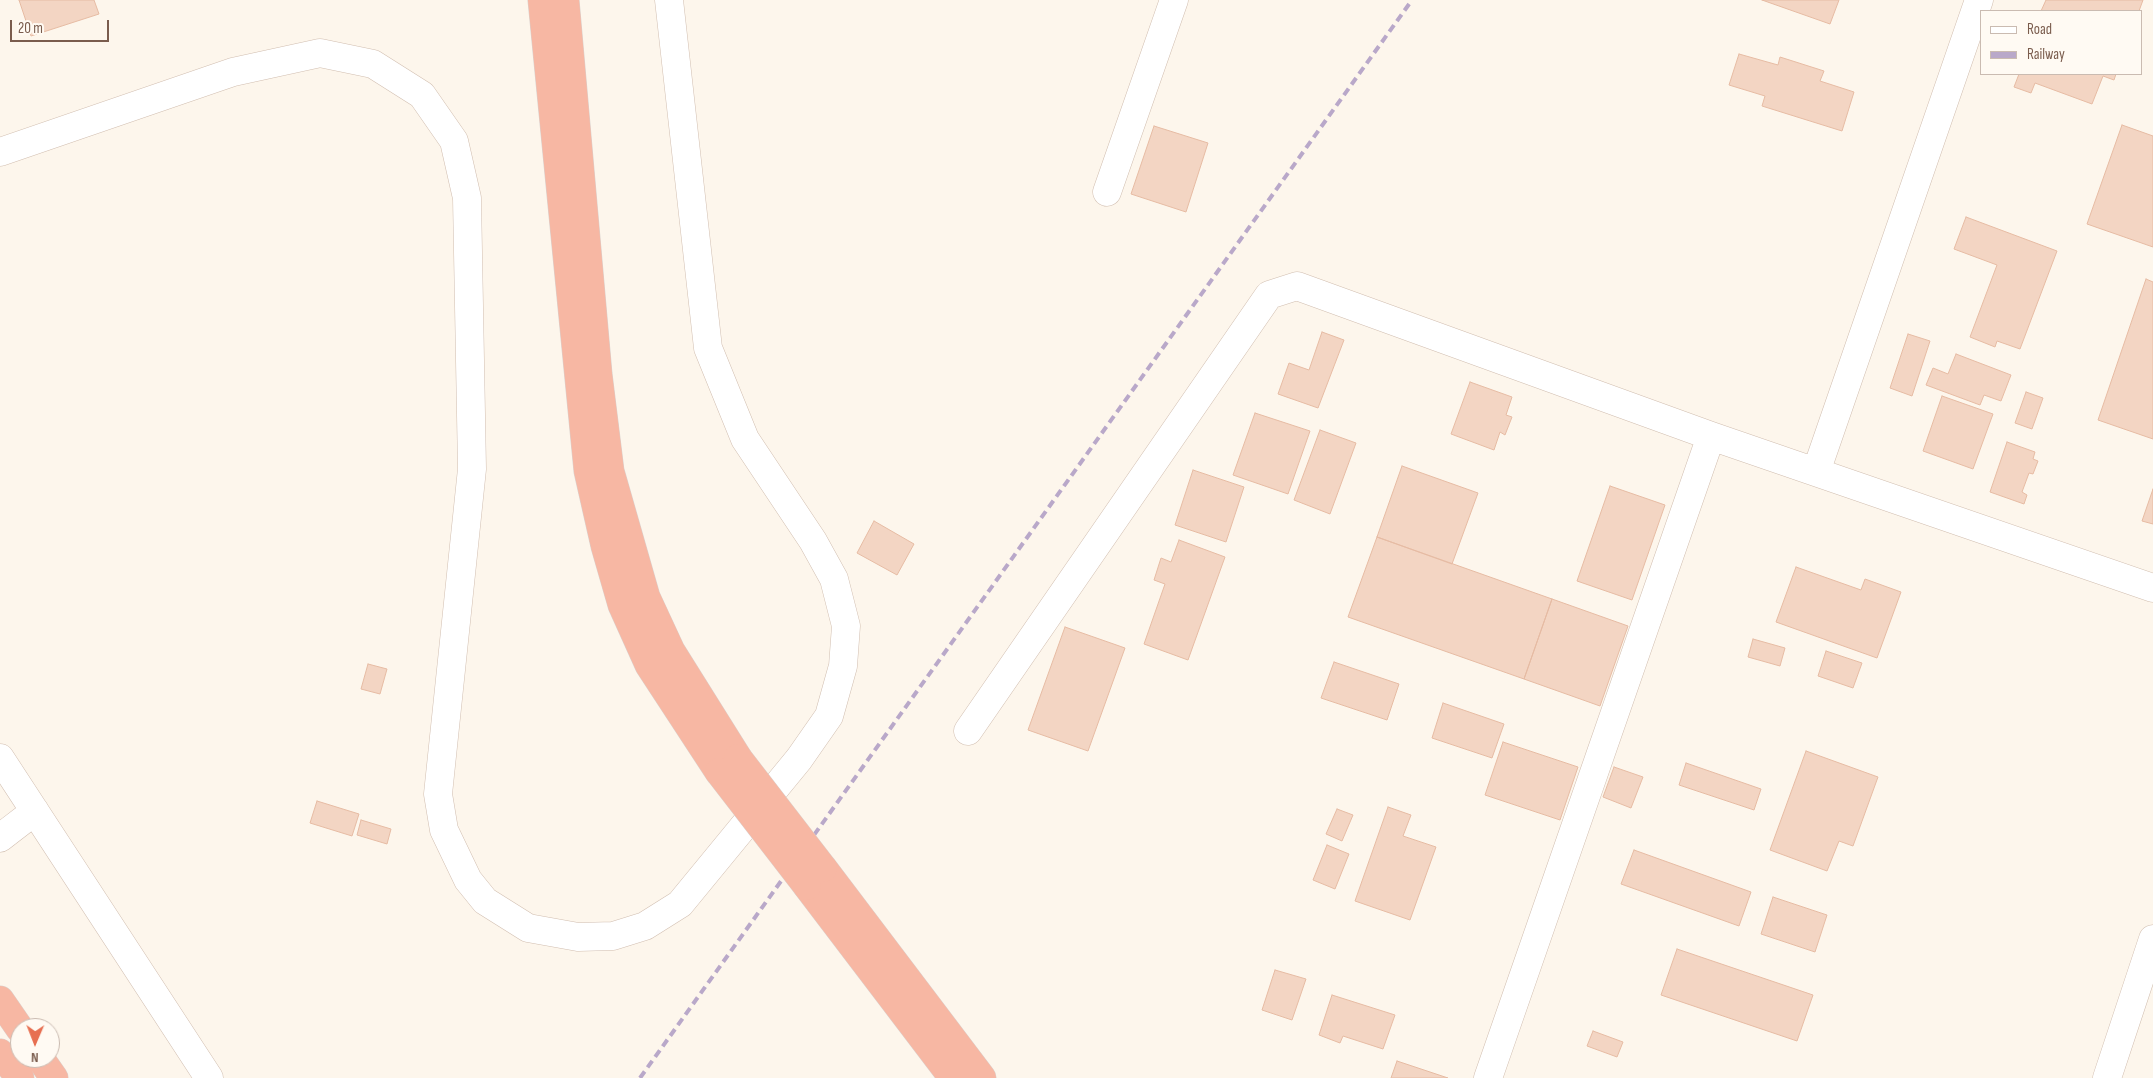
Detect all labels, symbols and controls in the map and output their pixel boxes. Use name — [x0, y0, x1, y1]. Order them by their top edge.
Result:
scale bar — [12, 10, 111, 42]
legend — [1980, 10, 2143, 75]
text: 20 m — [18, 19, 43, 38]
text: Road — [2027, 20, 2052, 39]
text: Railway — [2027, 45, 2065, 64]
north arrow — [10, 1018, 60, 1068]
text: N — [31, 1049, 39, 1066]

